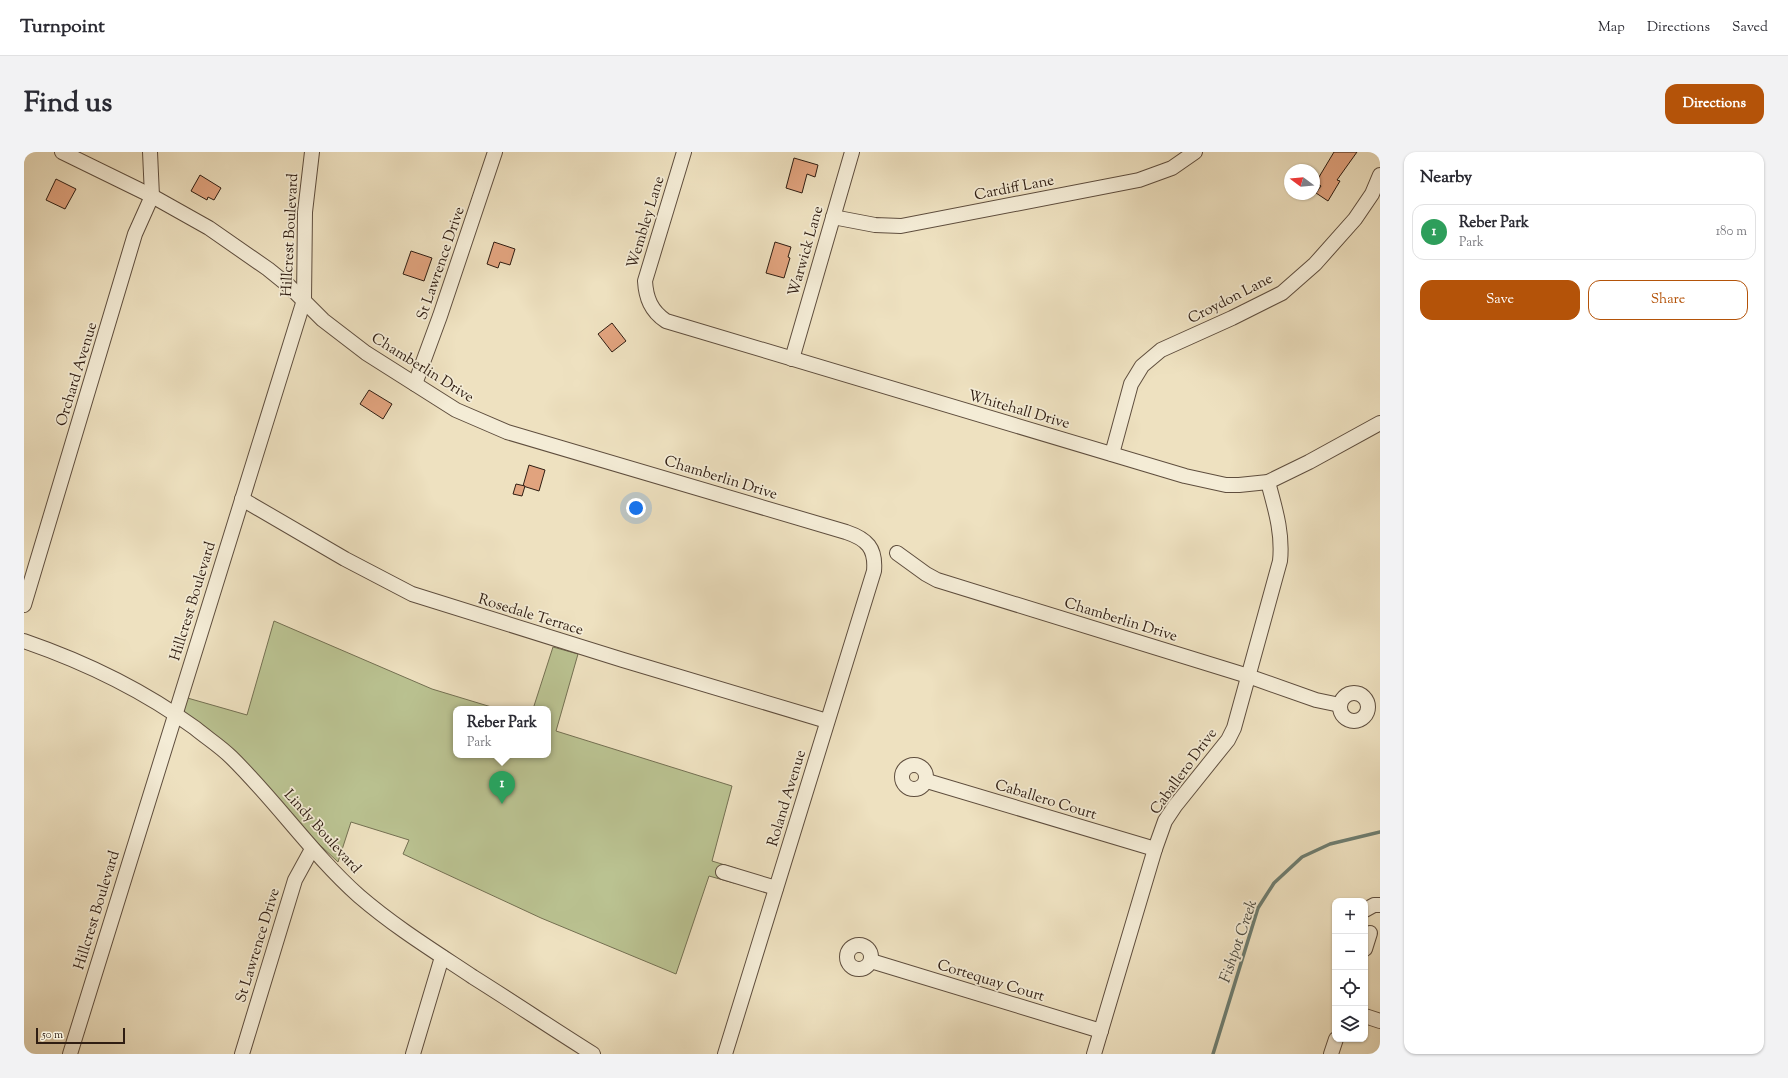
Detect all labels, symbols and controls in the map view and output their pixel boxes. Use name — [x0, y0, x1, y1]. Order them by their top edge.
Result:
text: Turnpoint — [20, 14, 105, 41]
text: Map — [1598, 18, 1625, 38]
text: Directions — [1647, 18, 1710, 38]
text: Saved — [1732, 18, 1768, 38]
text: Find us — [24, 84, 112, 124]
button: Directions — [1665, 84, 1764, 124]
north arrow — [1284, 164, 1320, 200]
text: Nearby — [1420, 166, 1472, 190]
street label: Cardiff Lane — [973, 170, 1056, 206]
street label: Hillcrest Boulevard — [277, 172, 304, 297]
street label: Wembley Lane — [622, 174, 670, 271]
street label: St Lawrence Drive — [412, 204, 471, 323]
street label: Warwick Lane — [783, 204, 829, 299]
text: Reber Park — [1459, 213, 1529, 234]
text: 1 — [1432, 223, 1436, 241]
text: 180 m — [1716, 223, 1747, 241]
text: Park — [1459, 234, 1484, 252]
street label: Croydon Lane — [1185, 269, 1277, 330]
button: Save — [1420, 280, 1580, 320]
button: Share — [1588, 280, 1748, 320]
street label: Orchard Avenue — [52, 320, 103, 429]
street label: Chamberlin Drive — [367, 328, 478, 408]
street label: Whitehall Drive — [965, 386, 1072, 435]
street label: Chamberlin Drive — [661, 451, 780, 506]
your location — [626, 498, 646, 518]
street label: Hillcrest Boulevard — [165, 539, 222, 664]
street label: Rosedale Terrace — [475, 589, 586, 641]
street label: Chamberlin Drive — [1061, 593, 1180, 648]
popup — [453, 706, 551, 758]
text: Reber Park — [467, 713, 537, 734]
street label: Caballero Drive — [1146, 724, 1223, 819]
text: Park — [467, 734, 492, 752]
street label: Roland Avenue — [763, 748, 812, 849]
pin: 1 — [489, 771, 515, 804]
street label: Caballero Court — [992, 775, 1099, 826]
street label: Lindy Boulevard — [278, 785, 366, 879]
street label: Hillcrest Boulevard — [69, 848, 126, 973]
street label: St Lawrence Drive — [231, 886, 286, 1005]
water label: Fishpot Creek — [1214, 897, 1264, 986]
map controls — [1332, 898, 1368, 1042]
button: + — [1332, 898, 1368, 934]
button: − — [1332, 934, 1368, 970]
street label: Cortequay Court — [934, 955, 1047, 1008]
button: locate — [1332, 970, 1368, 1006]
button: layers — [1332, 1006, 1368, 1042]
scale bar — [36, 1026, 125, 1045]
text: 50 m — [42, 1027, 63, 1043]

